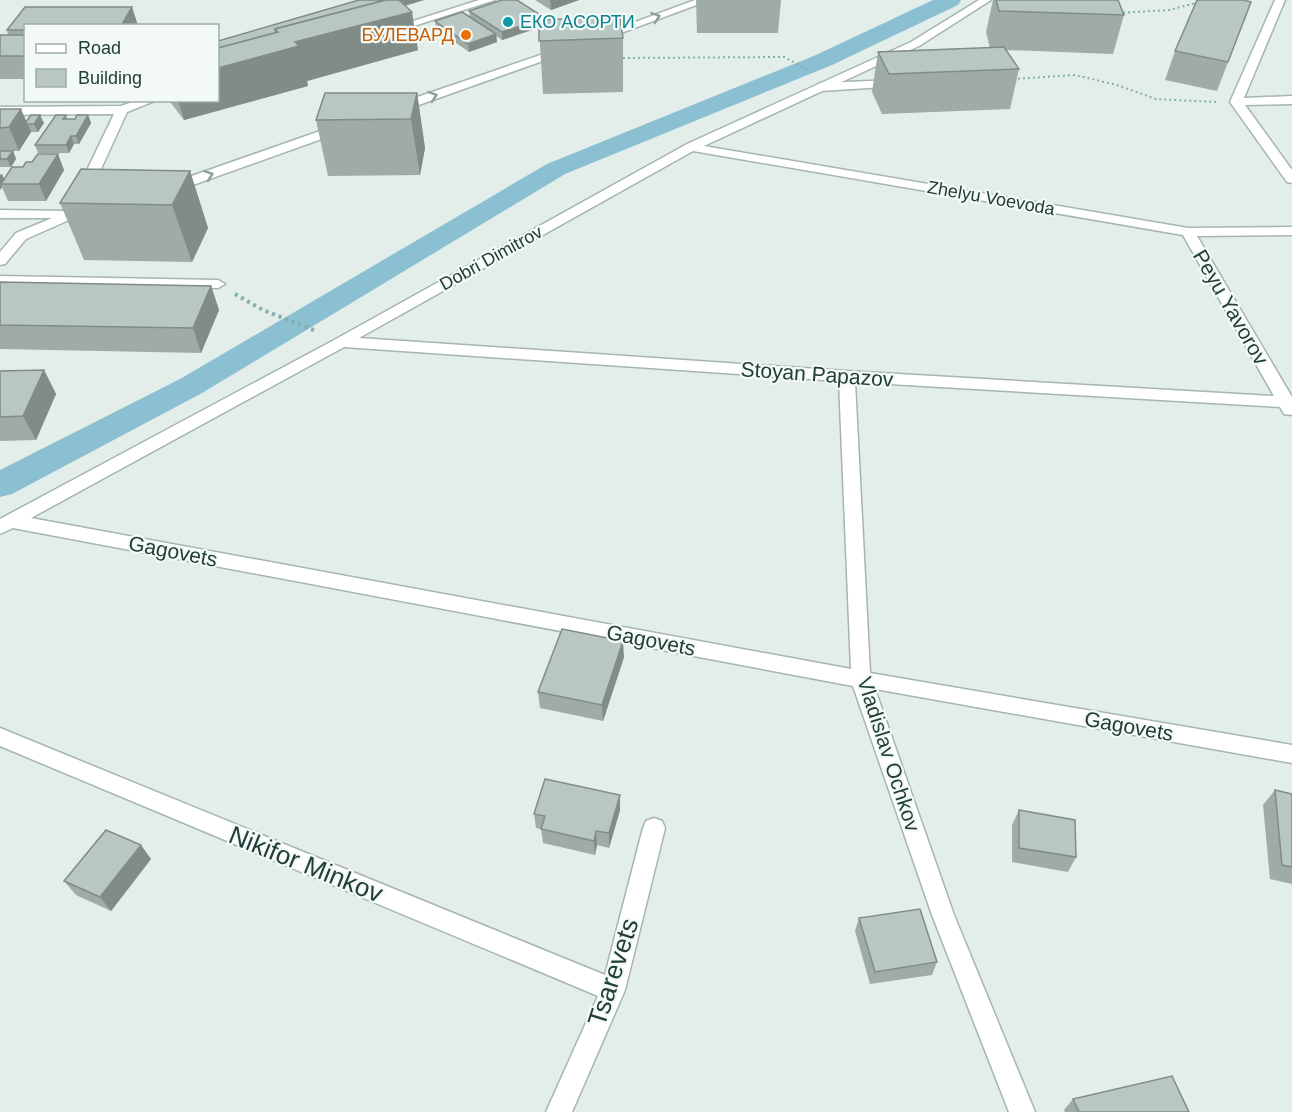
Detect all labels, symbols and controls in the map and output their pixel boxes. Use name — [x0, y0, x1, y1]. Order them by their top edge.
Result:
place label: ЕКО АСОРТИ — [520, 12, 635, 32]
one-way arrow — [651, 12, 661, 25]
marker: ЕКО АСОРТИ — [501, 15, 515, 29]
legend — [24, 24, 219, 102]
place label: БУЛЕВАРД — [362, 25, 454, 45]
marker: БУЛЕВАРД — [459, 28, 473, 42]
text: Road — [78, 38, 121, 58]
text: Building — [78, 68, 142, 88]
one-way arrow — [427, 90, 438, 103]
one-way arrow — [203, 169, 214, 182]
street label: Zhelyu Voevoda — [926, 177, 1057, 219]
street label: Dobri Dimitrov — [436, 222, 546, 294]
street label: Peyu Yavorov — [1189, 245, 1273, 369]
street label: Stoyan Papazov — [740, 357, 895, 391]
street label: Gagovets — [127, 531, 219, 571]
street label: Gagovets — [605, 620, 697, 660]
street label: Vladislav Ochkov — [853, 674, 925, 835]
street label: Gagovets — [1083, 707, 1175, 745]
street label: Nikifor Minkov — [225, 820, 387, 908]
street label: Tsarevets — [582, 914, 644, 1030]

